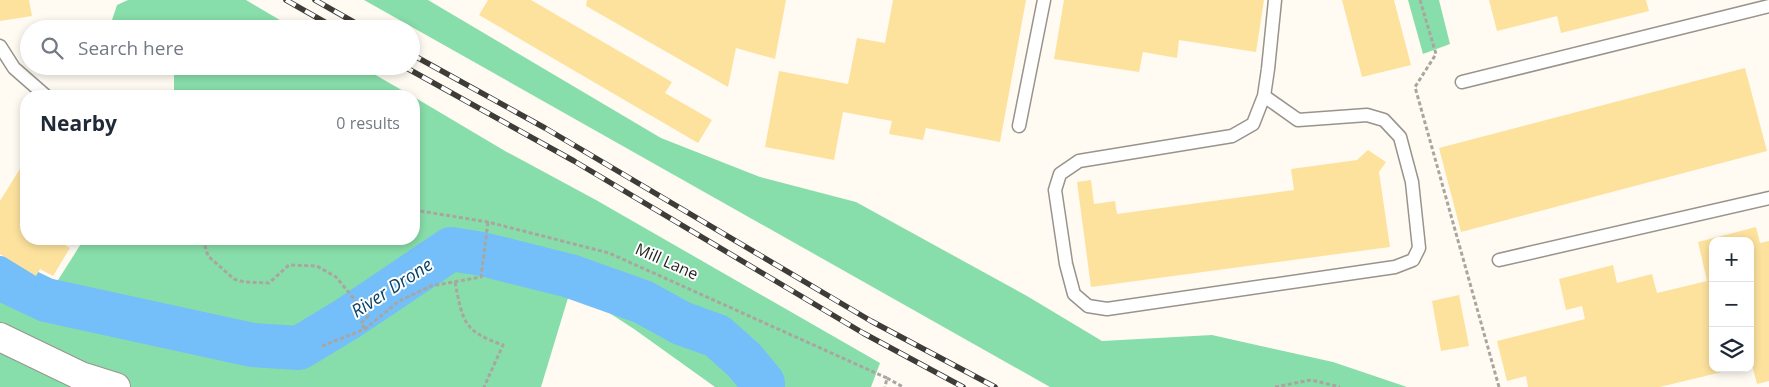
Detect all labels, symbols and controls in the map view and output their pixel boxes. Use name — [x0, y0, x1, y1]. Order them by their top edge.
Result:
search box — [20, 20, 420, 75]
icon: search — [38, 34, 66, 62]
text: Search here — [78, 35, 184, 61]
text: Nearby — [40, 109, 117, 137]
text: 0 results — [336, 112, 400, 134]
street label: Mill Lane — [632, 237, 702, 285]
map controls — [1709, 237, 1754, 372]
button: + — [1709, 237, 1754, 282]
water label: River Drone — [346, 252, 437, 322]
button: − — [1709, 282, 1754, 327]
button: layers — [1709, 327, 1754, 372]

